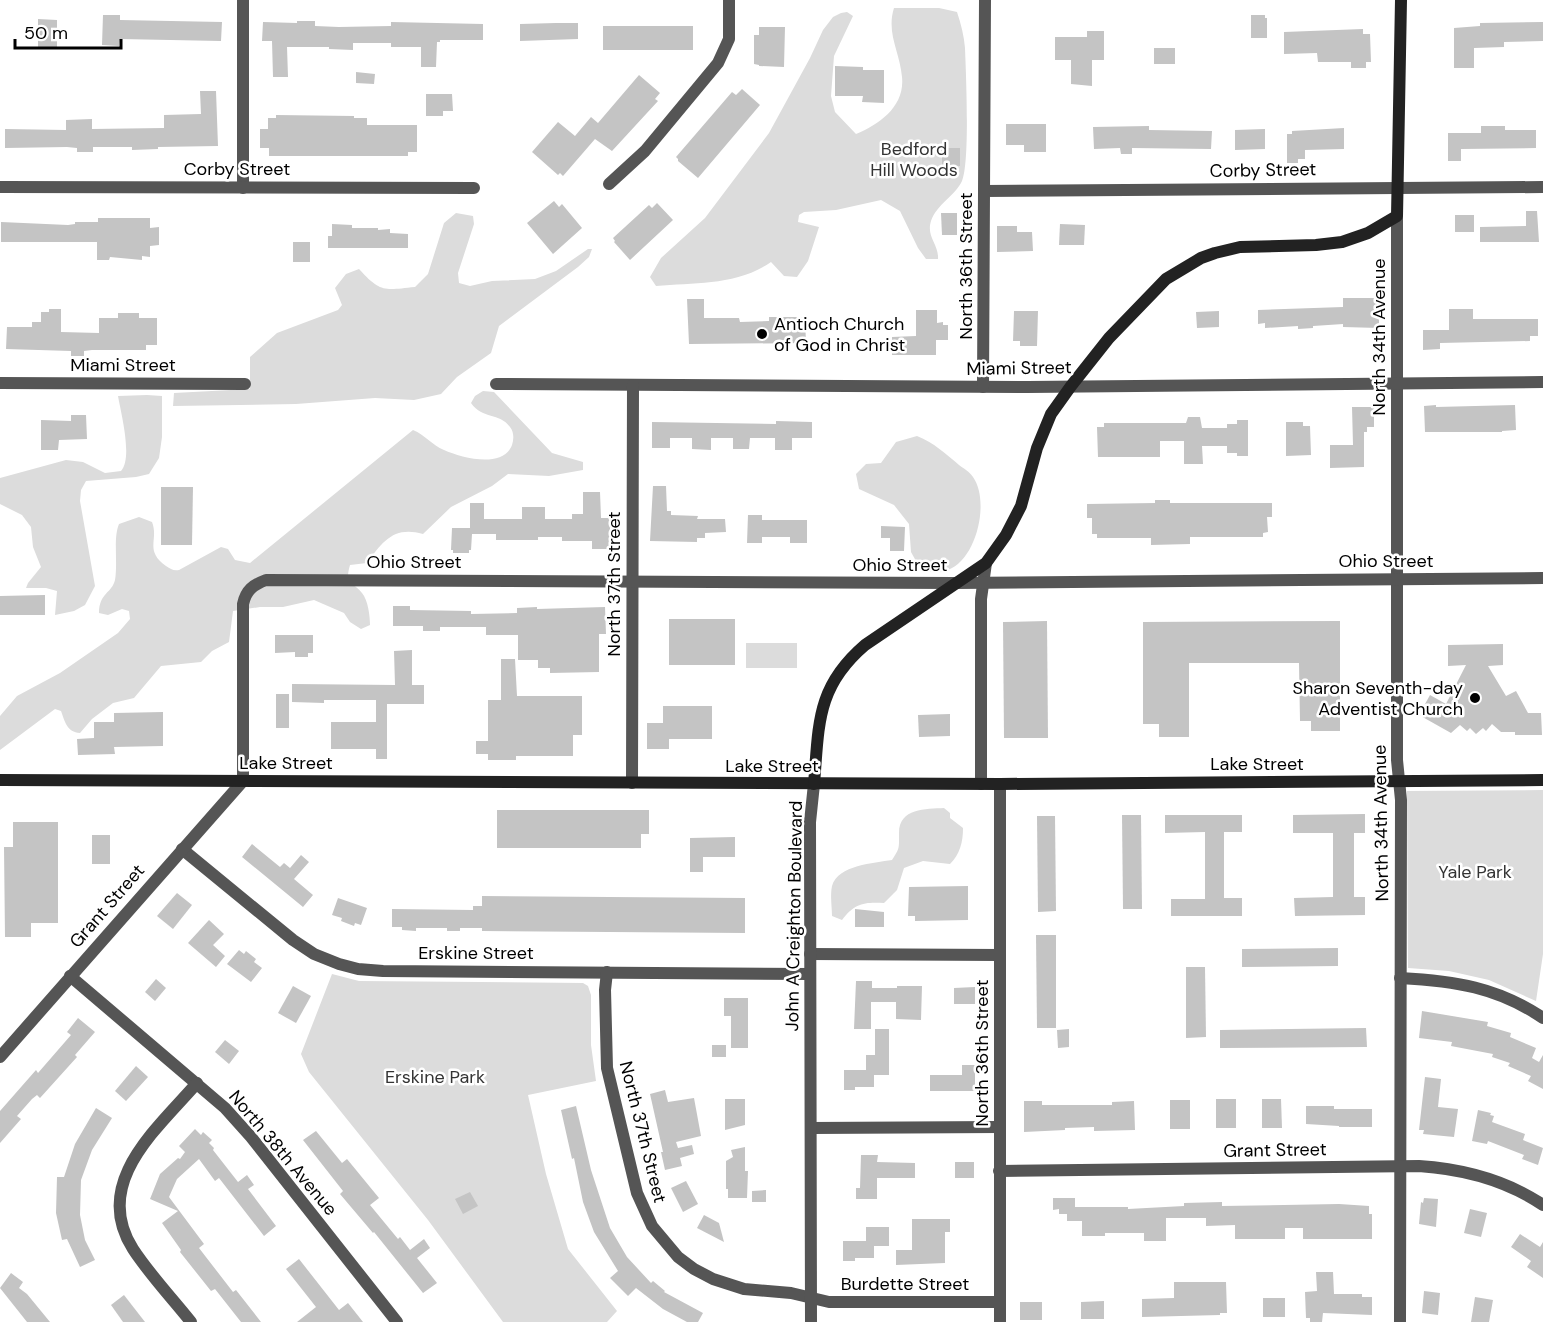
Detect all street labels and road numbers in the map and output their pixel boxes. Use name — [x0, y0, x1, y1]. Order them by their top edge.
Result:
street label: Corby Street — [184, 157, 290, 181]
street label: Corby Street — [1209, 157, 1317, 183]
street label: North 36th Street — [954, 192, 978, 340]
street label: North 34th Avenue — [1367, 259, 1391, 415]
street label: Miami Street — [70, 353, 176, 377]
street label: Miami Street — [966, 355, 1072, 381]
street label: North 37th Street — [602, 511, 626, 657]
street label: Ohio Street — [1338, 549, 1434, 573]
street label: Ohio Street — [366, 550, 462, 574]
street label: Ohio Street — [852, 553, 948, 577]
street label: North 34th Avenue — [1368, 744, 1394, 902]
street label: Lake Street — [239, 751, 333, 775]
street label: Lake Street — [1210, 752, 1304, 776]
street label: Lake Street — [725, 754, 819, 778]
street label: John A Creighton Boulevard — [780, 800, 808, 1032]
street label: Grant Street — [64, 859, 150, 953]
street label: Erskine Street — [418, 941, 534, 965]
street label: North 36th Street — [970, 979, 994, 1127]
street label: North 37th Street — [614, 1059, 672, 1205]
street label: North 38th Avenue — [223, 1085, 343, 1221]
street label: Grant Street — [1223, 1137, 1327, 1163]
street label: Burdette Street — [841, 1272, 969, 1296]

